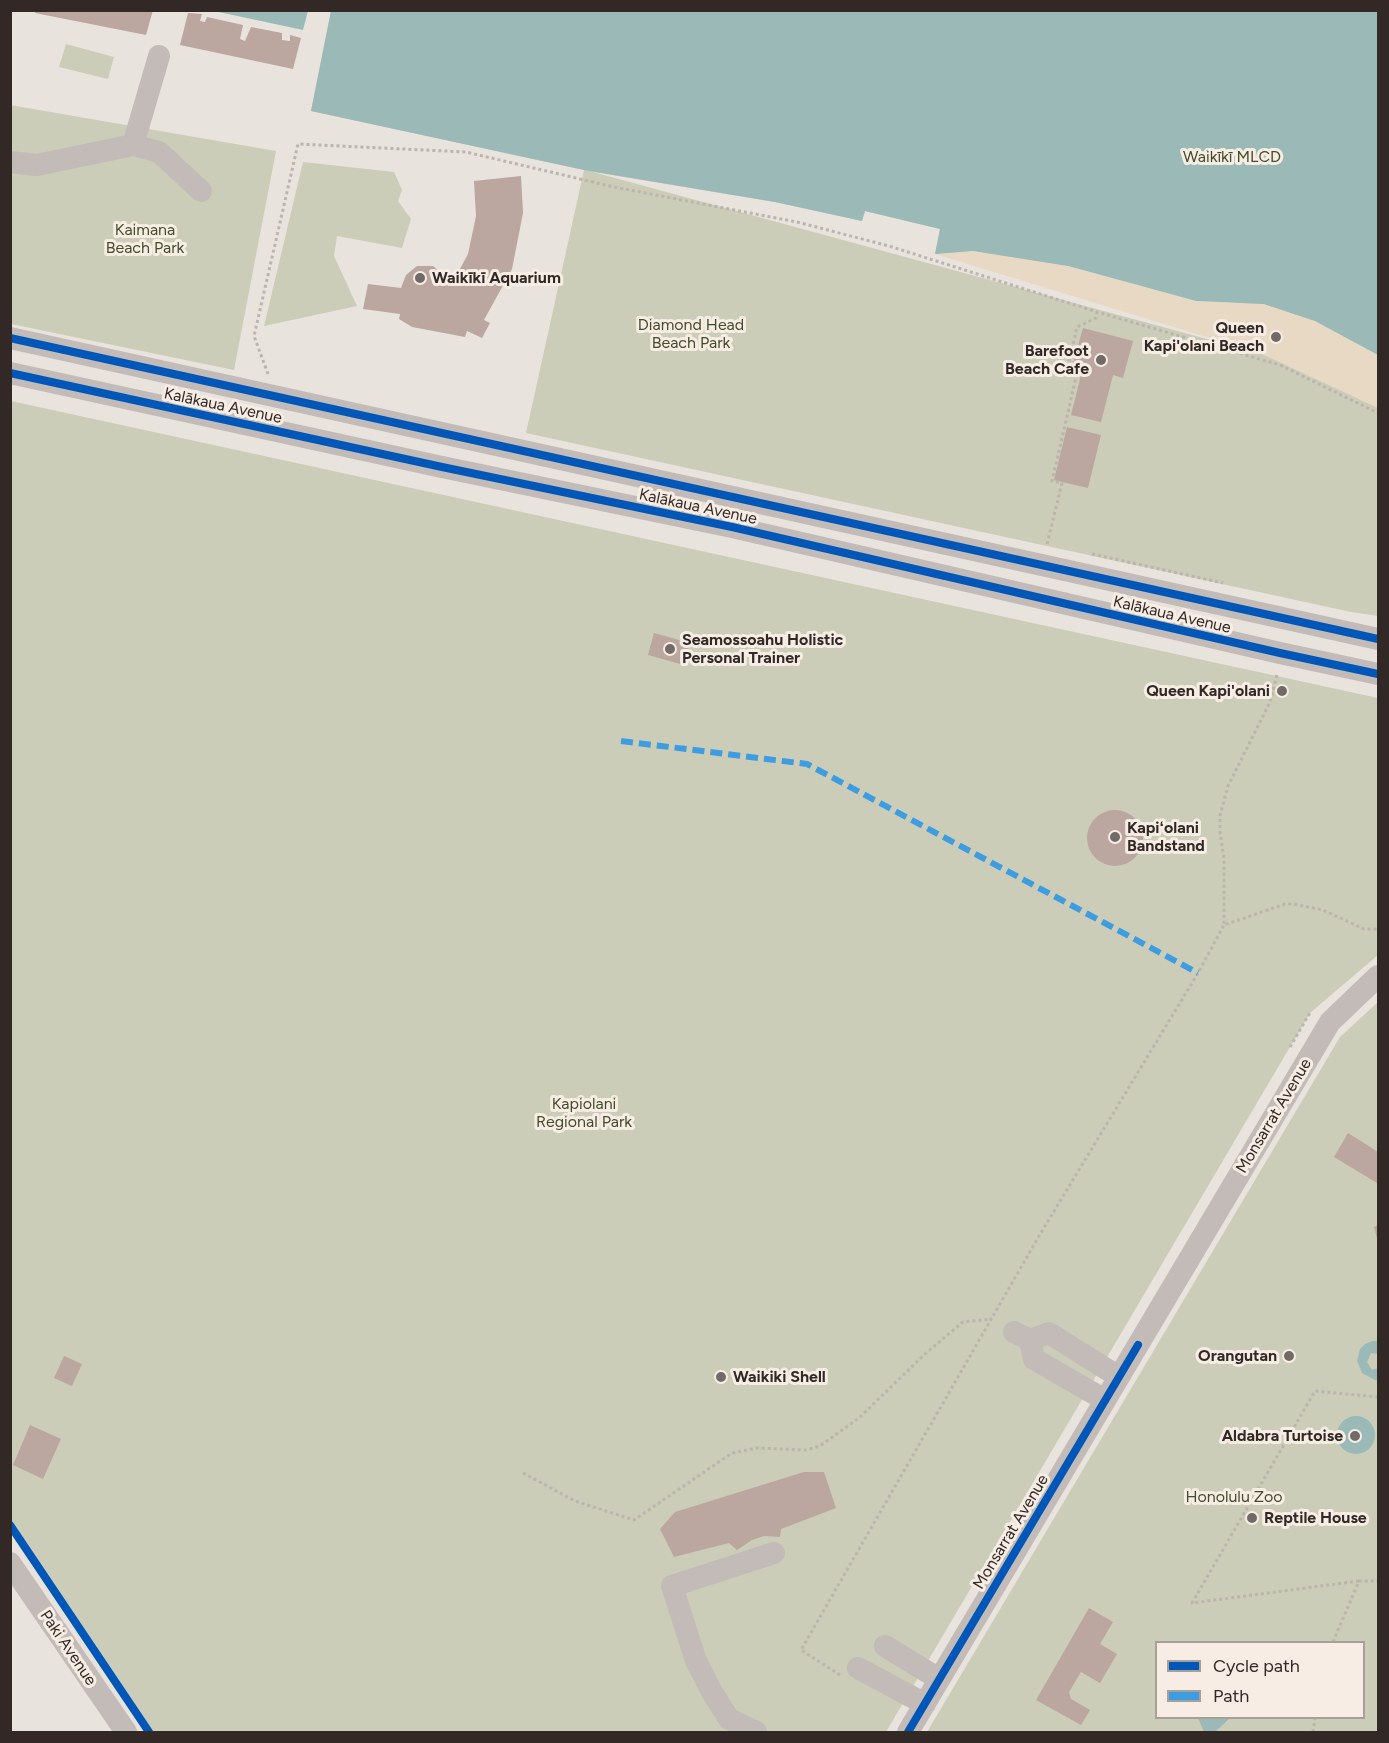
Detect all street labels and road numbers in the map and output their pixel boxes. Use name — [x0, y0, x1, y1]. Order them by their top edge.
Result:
street label: Kalākaua Avenue — [162, 384, 284, 428]
street label: Kalākaua Avenue — [637, 485, 759, 529]
street label: Kalākaua Avenue — [1111, 592, 1233, 638]
street label: Monsarrat Avenue — [1232, 1055, 1316, 1177]
street label: Monsarrat Avenue — [969, 1471, 1053, 1593]
street label: Paki Avenue — [36, 1607, 100, 1689]

